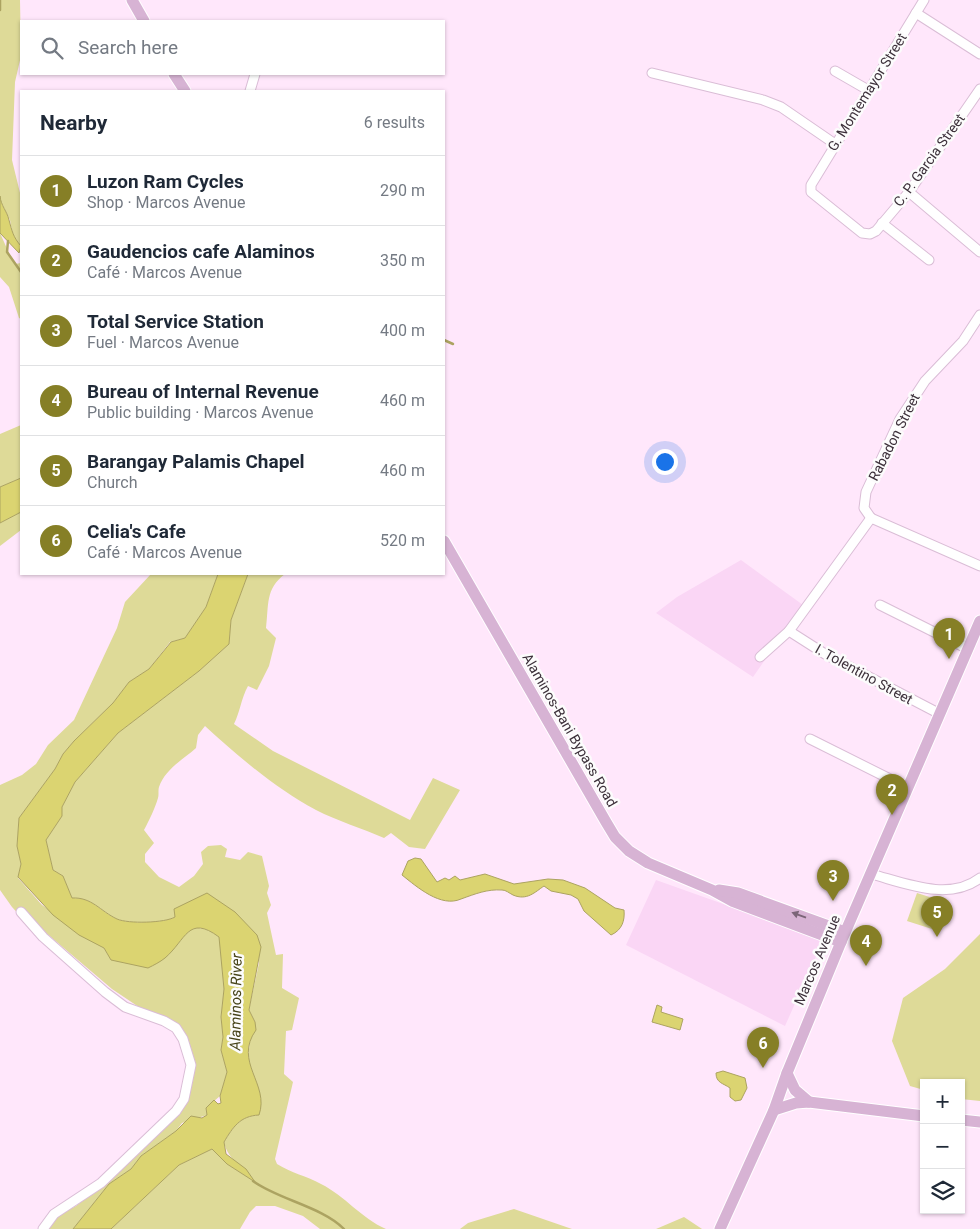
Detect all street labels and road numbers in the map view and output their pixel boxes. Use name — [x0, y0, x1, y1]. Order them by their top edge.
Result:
street label: G. Montemayor Street — [824, 30, 910, 154]
street label: C. P. Garcia Street — [890, 110, 968, 209]
street label: Rabadon Street — [865, 390, 923, 483]
street label: I. Tolentino Street — [812, 641, 916, 708]
street label: Alaminos-Bani Bypass Road — [519, 650, 621, 810]
street label: Marcos Avenue — [791, 913, 843, 1007]

